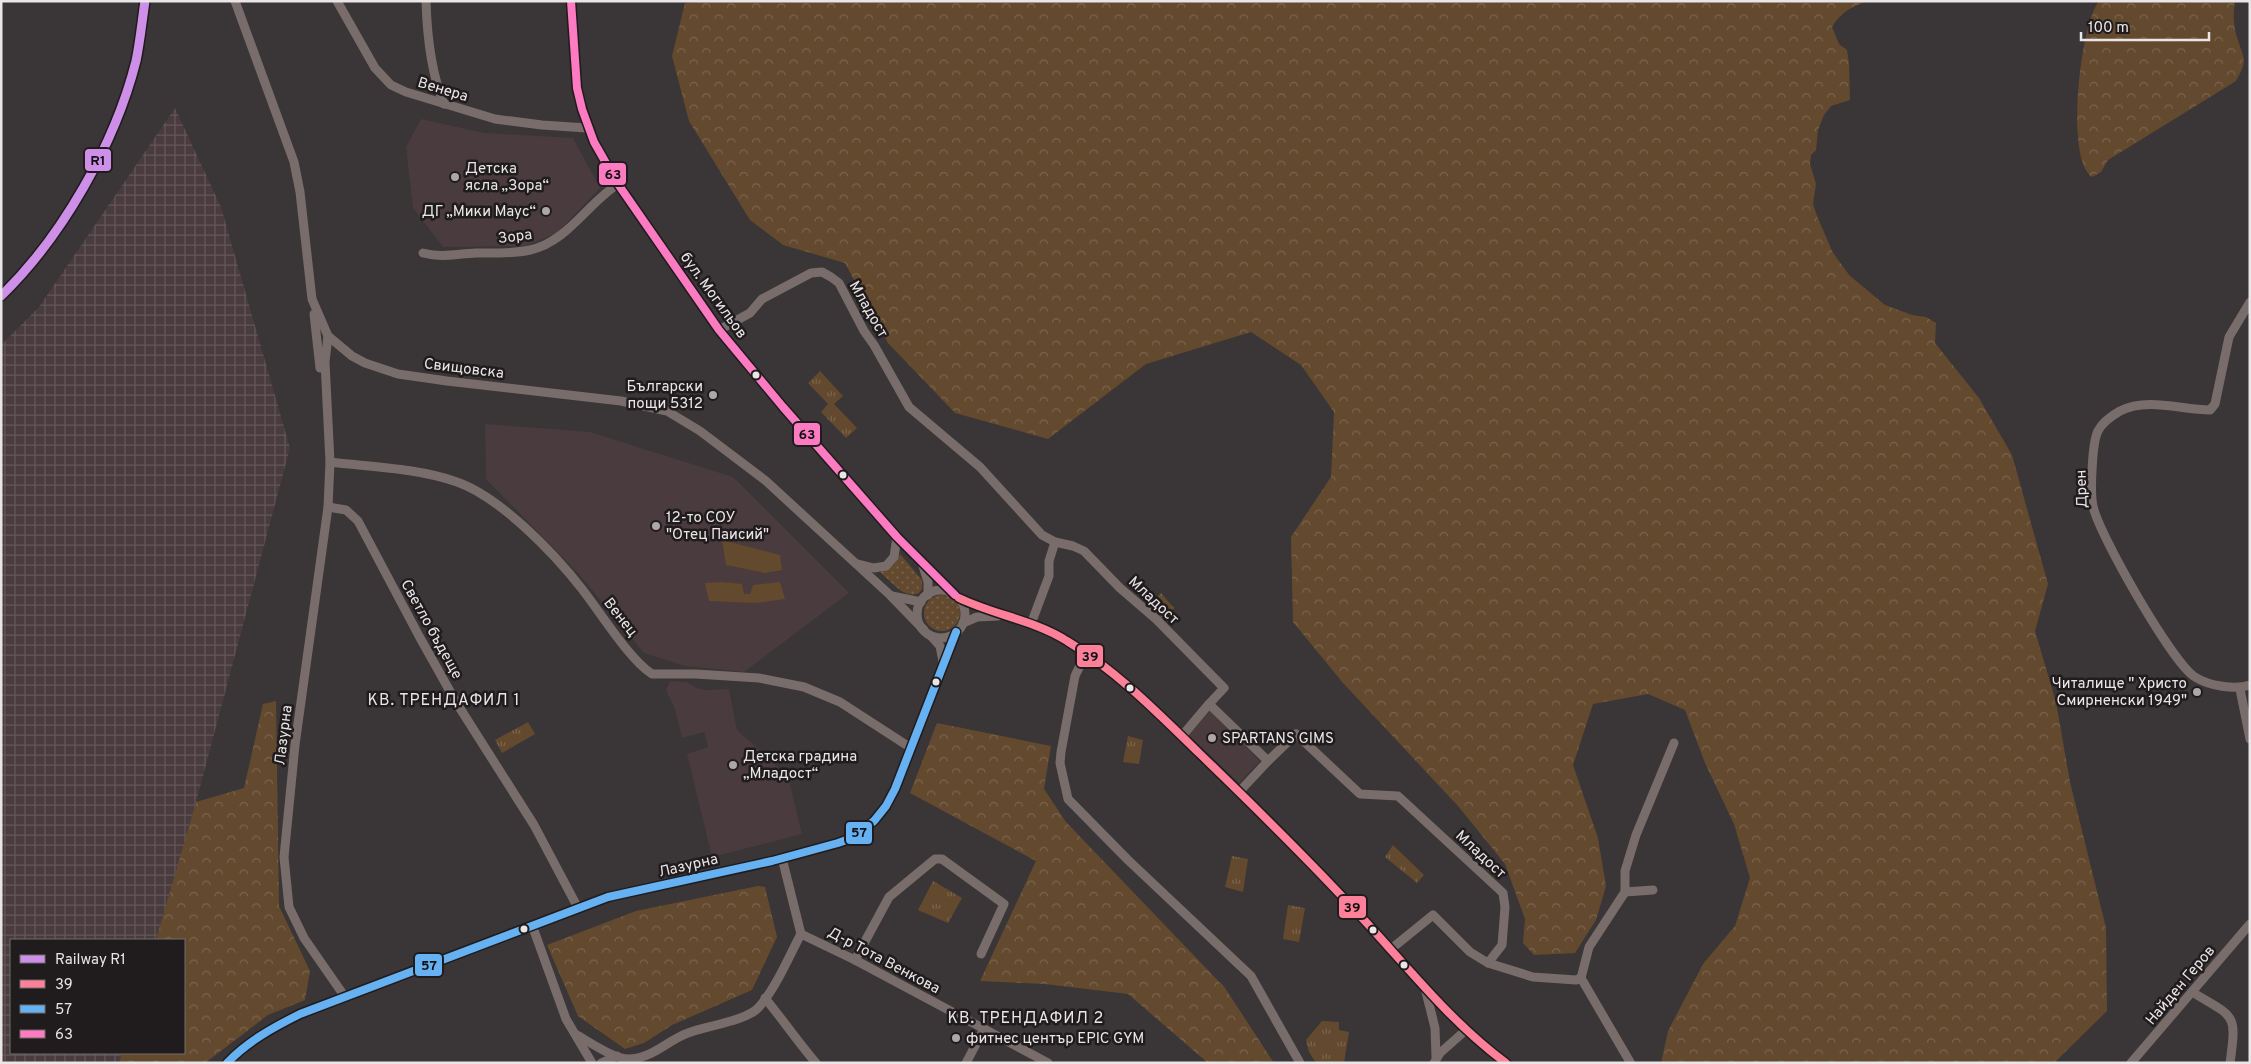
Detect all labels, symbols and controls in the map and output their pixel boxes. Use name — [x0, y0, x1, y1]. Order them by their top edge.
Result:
scale bar — [2081, 10, 2208, 42]
text: 100 m — [2088, 19, 2129, 38]
street label: Венера — [415, 74, 470, 107]
line badge: R1 — [84, 148, 112, 172]
text: R1 — [90, 153, 106, 170]
place label: Детска ясла „Зора“ — [465, 160, 549, 196]
line badge: 63 — [598, 162, 627, 186]
text: 63 — [605, 167, 622, 184]
marker: Детска ясла „Зора“ — [449, 171, 461, 183]
place label: ДГ „Мики Маус“ — [422, 203, 536, 222]
marker: ДГ „Мики Маус“ — [540, 205, 552, 217]
street label: Зора — [497, 226, 533, 249]
street label: бул. Могильов — [675, 249, 750, 343]
street label: Младост — [844, 278, 892, 342]
street label: Свищовска — [423, 355, 505, 384]
unlabelled marker — [751, 370, 761, 380]
place label: Български пощи 5312 — [627, 378, 703, 414]
marker: Български пощи 5312 — [707, 389, 719, 401]
line badge: 63 — [793, 422, 821, 446]
text: 63 — [799, 427, 816, 444]
street label: Дрен — [2072, 469, 2093, 509]
unlabelled marker — [838, 470, 848, 480]
place label: 12-то СОУ "Отец Паисий" — [666, 509, 769, 545]
marker: 12-то СОУ "Отец Паисий" — [650, 520, 662, 532]
street label: Младост — [1124, 573, 1182, 629]
street label: Светло бъдеще — [395, 577, 466, 683]
street label: Венец — [599, 595, 641, 641]
line badge: 39 — [1076, 644, 1104, 668]
text: 39 — [1082, 649, 1098, 666]
place label: Читалище " Христо Смирненски 1949" — [2052, 675, 2187, 711]
unlabelled marker — [931, 677, 941, 687]
unlabelled marker — [1125, 683, 1135, 693]
marker: Читалище " Христо Смирненски 1949" — [2191, 686, 2203, 698]
district label: КВ. ТРЕНДАФИЛ 1 — [367, 691, 521, 711]
street label: Лазурна — [271, 704, 298, 766]
place label: SPARTANS GIMS — [1222, 730, 1334, 749]
marker: SPARTANS GIMS — [1206, 732, 1218, 744]
place label: Детска градина „Младост“ — [743, 748, 857, 784]
marker: Детска градина „Младост“ — [727, 759, 739, 771]
line badge: 57 — [845, 821, 873, 845]
text: 57 — [851, 825, 867, 842]
street label: Младост — [1451, 827, 1509, 883]
street label: Лазурна — [657, 850, 720, 883]
line badge: 39 — [1338, 895, 1367, 919]
text: 39 — [1344, 900, 1360, 917]
unlabelled marker — [519, 924, 529, 934]
street label: Д-р Тота Венкова — [824, 924, 943, 999]
unlabelled marker — [1368, 925, 1378, 935]
legend — [10, 939, 185, 1054]
street label: Найден Геров — [2142, 942, 2220, 1030]
text: Railway R1 — [55, 951, 126, 970]
line badge: 57 — [414, 953, 443, 977]
text: 57 — [421, 958, 437, 975]
unlabelled marker — [1399, 960, 1409, 970]
text: 39 — [55, 976, 73, 995]
text: 57 — [55, 1001, 72, 1020]
district label: КВ. ТРЕНДАФИЛ 2 — [948, 1009, 1104, 1029]
text: 63 — [55, 1026, 73, 1045]
place label: фитнес център EPIC GYM — [966, 1030, 1144, 1049]
marker: фитнес център EPIC GYM — [950, 1032, 962, 1044]

